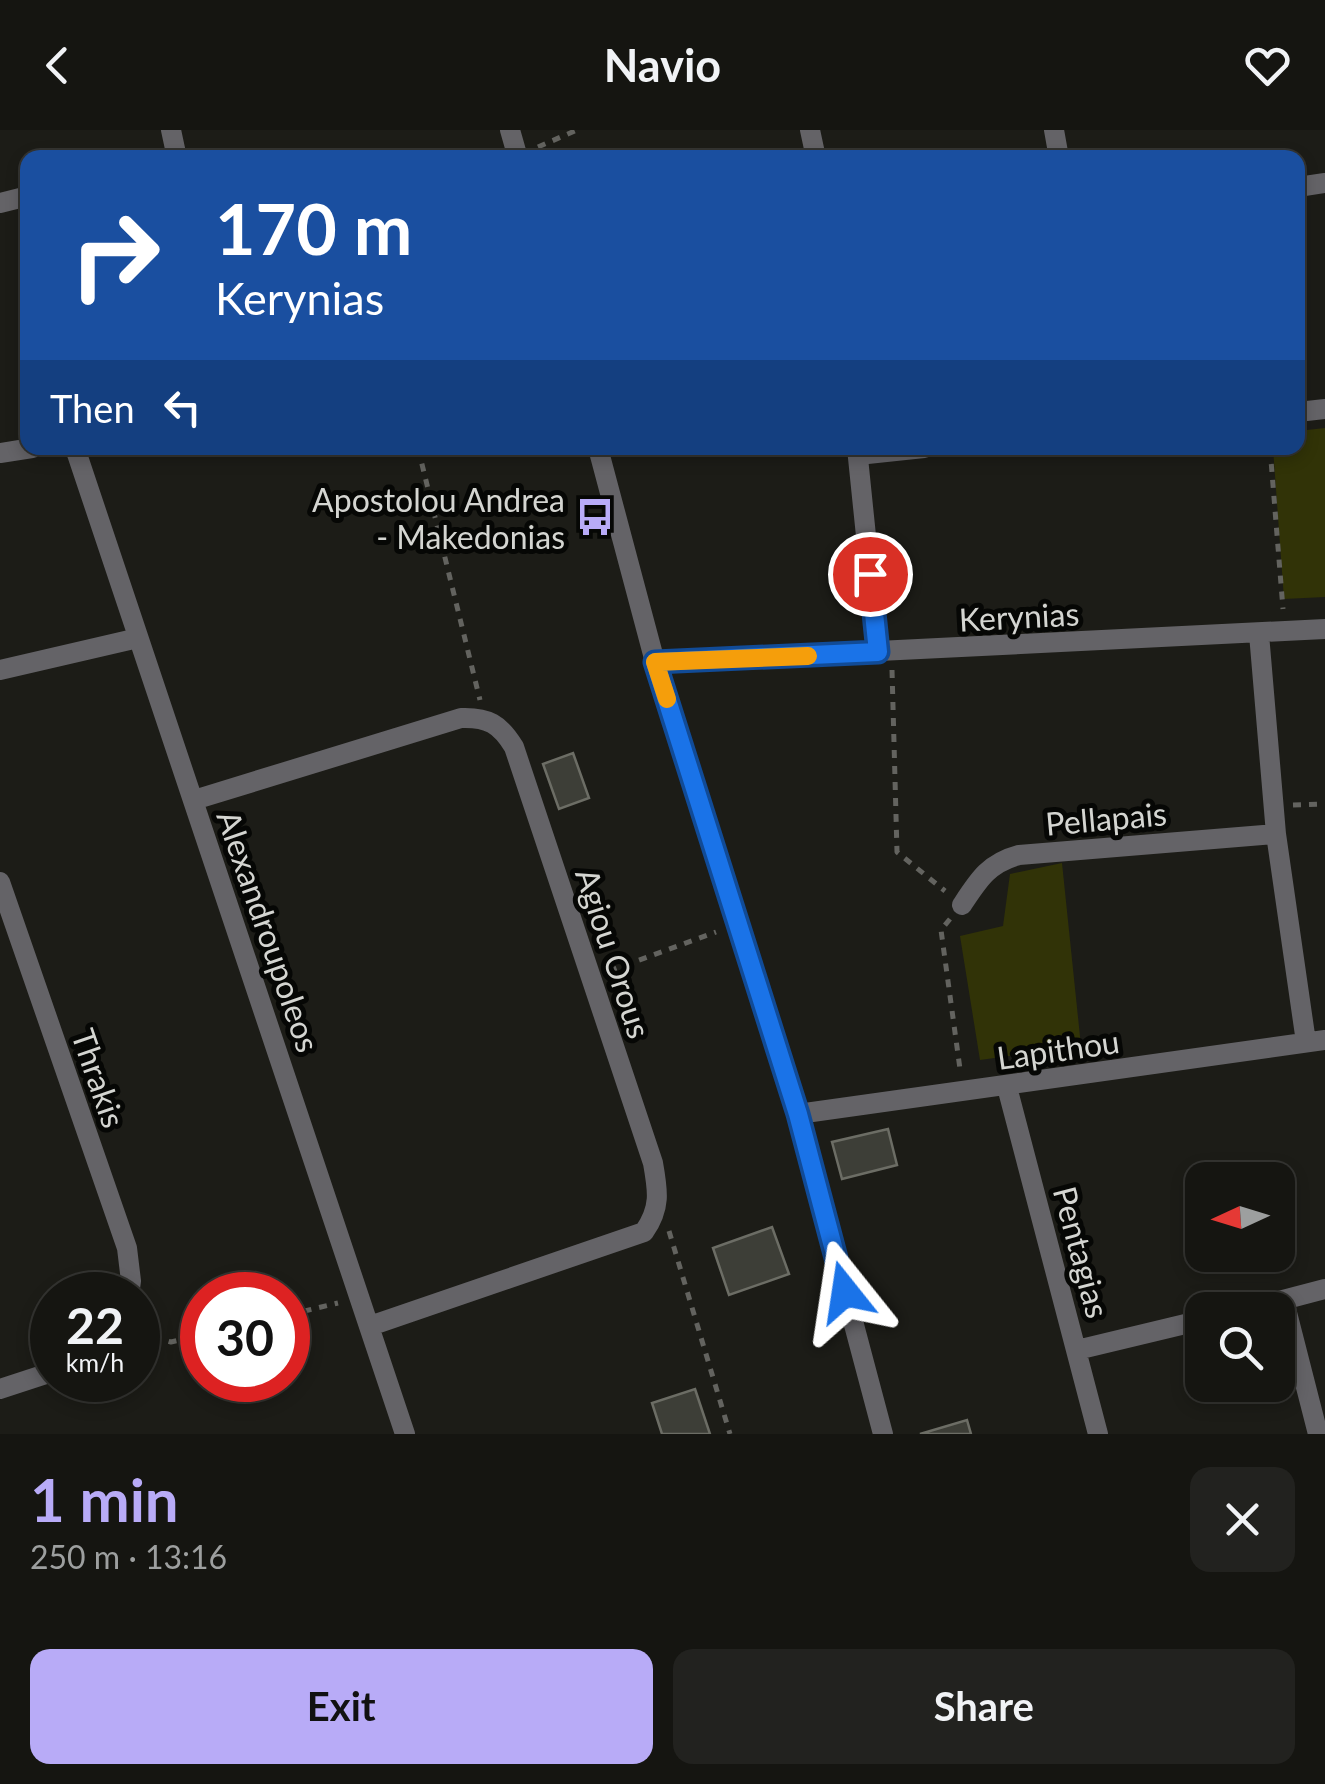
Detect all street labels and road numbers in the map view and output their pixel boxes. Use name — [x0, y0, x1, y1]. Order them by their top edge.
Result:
street label: Kerynias — [958, 593, 1080, 639]
street label: Pellapais — [1044, 793, 1168, 843]
street label: Alexandroupoleos — [209, 805, 329, 1057]
street label: Agiou Orous — [568, 863, 660, 1043]
street label: Lapithou — [994, 1021, 1122, 1077]
street label: Thrakis — [64, 1024, 134, 1132]
street label: Pentagias — [1046, 1182, 1118, 1322]

